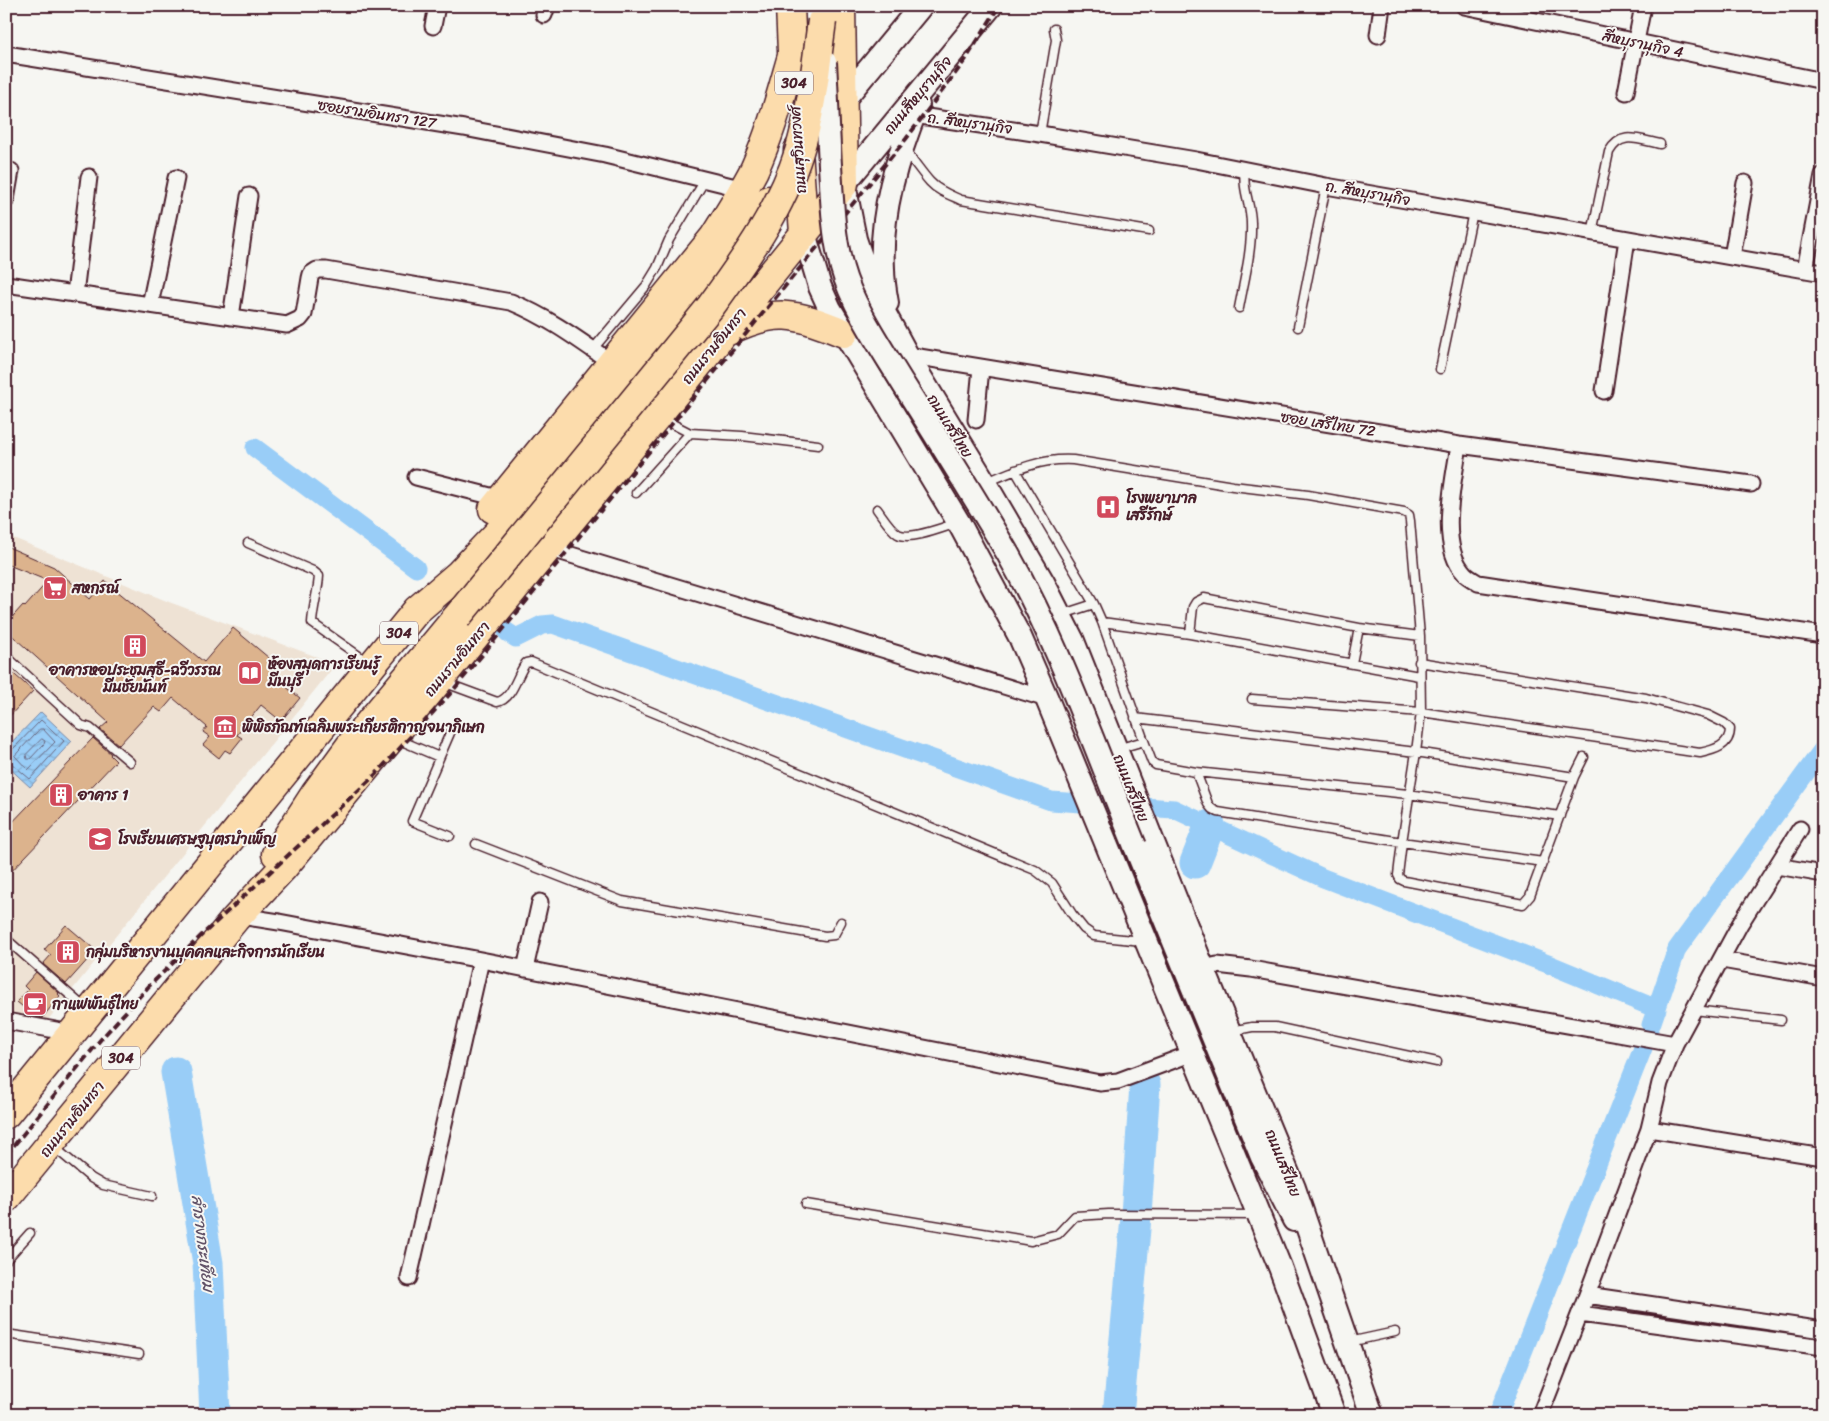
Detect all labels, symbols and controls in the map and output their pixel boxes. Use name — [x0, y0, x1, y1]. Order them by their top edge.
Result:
street label: สีหบุรานุกิจ 4 — [1599, 23, 1686, 65]
street label: ถนนสีหบุรานุกิจ — [877, 49, 959, 140]
road number: 304 — [775, 72, 813, 95]
street label: ซอยรามอินทรา 127 — [316, 92, 440, 136]
street label: ถนนสุวินทวงศ์ — [782, 102, 814, 195]
street label: ถ. สีหบุรานุกิจ — [926, 104, 1015, 142]
street label: ถ. สีหบุรานุกิจ — [1323, 173, 1413, 213]
street label: ถนนรามอินทรา — [675, 302, 753, 390]
street label: ถนนเสรีไทย — [920, 389, 980, 463]
street label: ซอย เสรีไทย 72 — [1279, 404, 1378, 444]
place label: โรงพยาบาล เสรีรักษ์ — [1126, 485, 1197, 528]
hospital icon: โรงพยาบาล เสรีรักษ์ — [1095, 494, 1121, 520]
supermarket icon: สหกรณ์ — [42, 575, 68, 601]
place label: สหกรณ์ — [71, 575, 122, 601]
street label: ถนนรามอินทรา — [417, 615, 497, 703]
road number: 304 — [380, 622, 418, 644]
building icon: อาคารหอประชุมสุธี-ฉวีวรรณ มีนชัยนันท์ — [122, 633, 148, 659]
place label: ห้องสมุดการเรียนรู้ มีนบุรี — [267, 651, 383, 694]
place label: อาคารหอประชุมสุธี-ฉวีวรรณ มีนชัยนันท์ — [48, 657, 221, 700]
library icon: ห้องสมุดการเรียนรู้ มีนบุรี — [237, 660, 263, 686]
museum icon: พิพิธภัณฑ์เฉลิมพระเกียรติกาญจนาภิเษก — [212, 714, 238, 740]
place label: พิพิธภัณฑ์เฉลิมพระเกียรติกาญจนาภิเษก — [242, 714, 485, 740]
street label: ถนนเสรีไทย — [1106, 750, 1157, 826]
building icon: อาคาร 1 — [48, 782, 74, 808]
place label: อาคาร 1 — [77, 782, 129, 808]
school or university icon: โรงเรียนเศรษฐบุตรบำเพ็ญ — [87, 826, 113, 852]
place label: โรงเรียนเศรษฐบุตรบำเพ็ญ — [118, 826, 277, 852]
building icon: กลุ่มบริหารงานบุคคลและกิจการนักเรียน — [55, 939, 81, 965]
place label: กลุ่มบริหารงานบุคคลและกิจการนักเรียน — [86, 939, 326, 965]
cafe icon: กาแฟพันธ์ุไทย — [22, 991, 48, 1017]
place label: กาแฟพันธ์ุไทย — [52, 991, 139, 1017]
road number: 304 — [102, 1046, 140, 1070]
street label: ถนนรามอินทรา — [33, 1075, 111, 1163]
street label: ถนนเสรีไทย — [1258, 1125, 1309, 1201]
water label: ลำรางกระเทียม — [183, 1193, 224, 1295]

